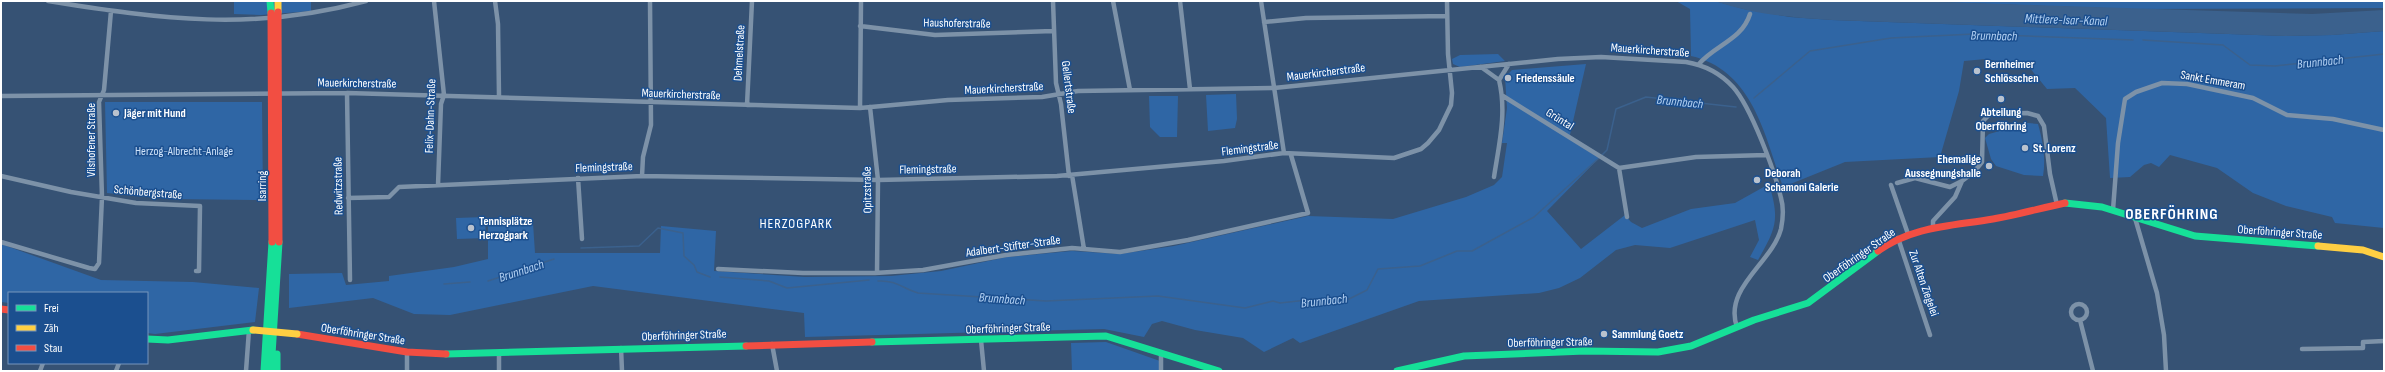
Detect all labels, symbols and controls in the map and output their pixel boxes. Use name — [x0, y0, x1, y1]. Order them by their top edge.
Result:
water label: Mittlere-Isar-Kanal — [2024, 11, 2108, 29]
street label: Haushoferstraße — [923, 15, 991, 32]
street label: Dehmelstraße — [731, 24, 748, 82]
water label: Brunnbach — [1971, 28, 2018, 44]
street label: Mauerkircherstraße — [1610, 40, 1690, 61]
water label: Brunnbach — [2296, 52, 2345, 72]
place label: Bernheimer Schlösschen — [1985, 57, 2038, 86]
street label: Gellertstraße — [1058, 60, 1079, 114]
street label: Mauerkircherstraße — [1286, 60, 1366, 85]
marker: Bernheimer Schlösschen — [1972, 66, 1982, 76]
street label: Sankt Emmeram — [2179, 67, 2247, 94]
place label: Friedenssäule — [1516, 71, 1575, 86]
marker: Friedenssäule — [1503, 73, 1513, 83]
street label: Mauerkircherstraße — [317, 75, 397, 92]
street label: Felix-Dahn-Straße — [422, 78, 439, 153]
street label: Mauerkircherstraße — [964, 79, 1044, 98]
street label: Mauerkircherstraße — [641, 86, 721, 103]
water label: Brunnbach — [1656, 92, 1704, 112]
marker: Abteilung Oberföhring — [1996, 94, 2006, 104]
street label: Vilshofener Straße — [84, 103, 99, 177]
street label: Grüntal — [1543, 105, 1576, 134]
place label: Abteilung Oberföhring — [1975, 105, 2027, 134]
place label: Jäger mit Hund — [123, 106, 186, 121]
marker: Jäger mit Hund — [111, 108, 121, 118]
street label: Flemingstraße — [1221, 138, 1280, 159]
place label: St. Lorenz — [2033, 141, 2076, 156]
marker: St. Lorenz — [2020, 143, 2030, 153]
park label: Herzog-Albrecht-Anlage — [135, 144, 233, 159]
place label: Ehemalige Aussegnungshalle — [1904, 152, 1981, 181]
street label: Redwitzstraße — [330, 157, 347, 215]
street label: Flemingstraße — [575, 159, 633, 176]
street label: Flemingstraße — [899, 161, 957, 177]
marker: Ehemalige Aussegnungshalle — [1984, 161, 1994, 171]
street label: Opitzstraße — [860, 166, 875, 214]
place label: Deborah Schamoni Galerie — [1765, 166, 1839, 195]
street label: Isarring — [255, 171, 270, 201]
marker: Deborah Schamoni Galerie — [1752, 175, 1762, 185]
street label: Schönbergstraße — [113, 182, 183, 203]
district label: OBERFÖHRING — [2125, 205, 2219, 224]
place label: Tennisplätze Herzogpark — [479, 214, 532, 243]
district label: HERZOGPARK — [759, 215, 833, 232]
street label: Oberföhringer Straße — [2237, 222, 2323, 243]
marker: Tennisplätze Herzogpark — [466, 223, 476, 233]
street label: Oberföhringer Straße — [1820, 225, 1899, 286]
street label: Adalbert-Stifter-Straße — [964, 232, 1061, 261]
street label: Zur Alten Ziegelei — [1905, 248, 1942, 318]
water label: Brunnbach — [497, 256, 546, 286]
water label: Brunnbach — [978, 289, 1026, 309]
water label: Brunnbach — [1300, 291, 1349, 311]
legend — [8, 292, 148, 364]
text: Frei — [44, 301, 59, 316]
street label: Oberföhringer Straße — [320, 320, 406, 349]
street label: Oberföhringer Straße — [965, 320, 1051, 337]
text: Zäh — [44, 321, 59, 336]
street label: Oberföhringer Straße — [641, 327, 727, 344]
place label: Sammlung Goetz — [1612, 327, 1684, 342]
marker: Sammlung Goetz — [1599, 329, 1609, 339]
street label: Oberföhringer Straße — [1507, 334, 1593, 351]
text: Stau — [44, 341, 62, 356]

